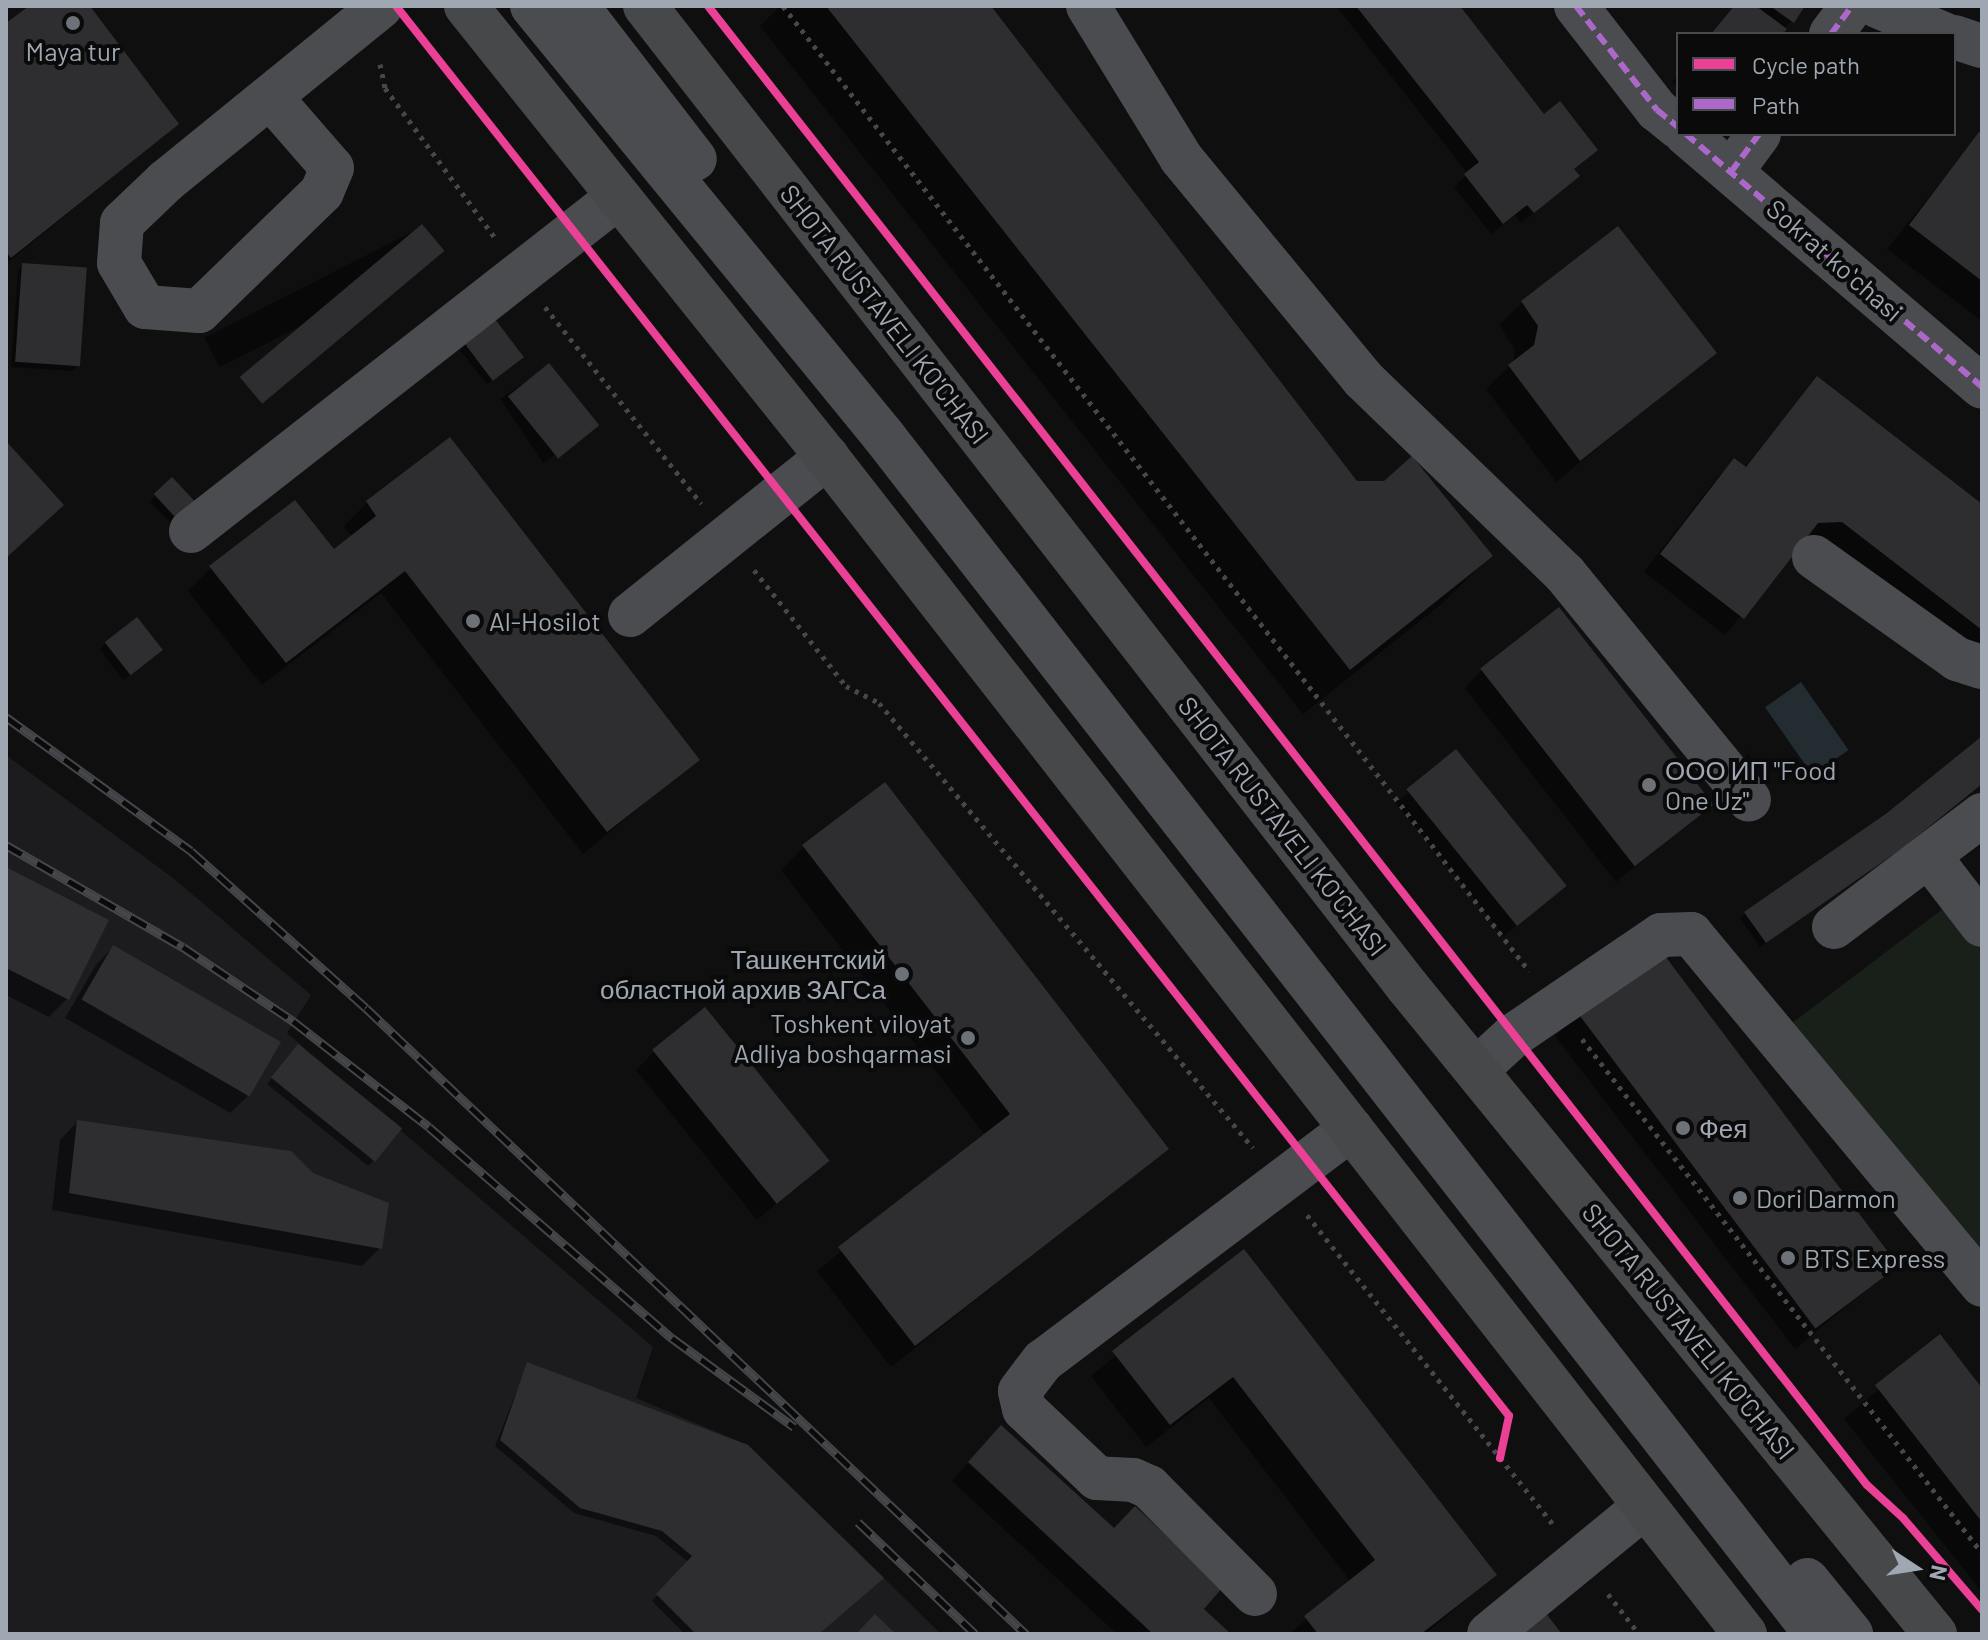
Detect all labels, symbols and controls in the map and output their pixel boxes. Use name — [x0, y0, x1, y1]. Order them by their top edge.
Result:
marker: Maya tur — [64, 14, 82, 32]
legend — [1676, 32, 1956, 136]
place label: Maya tur — [26, 35, 120, 67]
text: Cycle path — [1752, 50, 1860, 79]
text: Path — [1752, 90, 1800, 119]
street label: SHOTA RUSTAVELI KO'CHASI — [774, 178, 996, 450]
street label: Sokrat koʻchasi — [1761, 192, 1909, 328]
place label: Al-Hosilot — [489, 605, 601, 637]
marker: Al-Hosilot — [464, 612, 482, 630]
street label: SHOTA RUSTAVELI KO'CHASI — [1172, 690, 1394, 962]
place label: ООО ИП "Food One Uz" — [1665, 754, 1837, 816]
marker: ООО ИП "Food One Uz" — [1640, 776, 1658, 794]
place label: Ташкентский областной архив ЗАГСа — [600, 943, 886, 1004]
marker: Ташкентский областной архив ЗАГСа — [893, 965, 911, 983]
place label: Toshkent viloyat Adliya boshqarmasi — [734, 1007, 952, 1068]
marker: Toshkent viloyat Adliya boshqarmasi — [959, 1029, 977, 1047]
place label: Фея — [1699, 1112, 1747, 1144]
marker: Фея — [1674, 1119, 1692, 1137]
place label: Dori Darmon — [1756, 1182, 1896, 1214]
marker: Dori Darmon — [1731, 1189, 1749, 1207]
street label: SHOTA RUSTAVELI KO'CHASI — [1576, 1197, 1802, 1465]
place label: BTS Express — [1804, 1242, 1945, 1274]
marker: BTS Express — [1779, 1249, 1797, 1267]
north arrow — [1876, 1528, 1956, 1608]
text: N — [1925, 1563, 1954, 1583]

